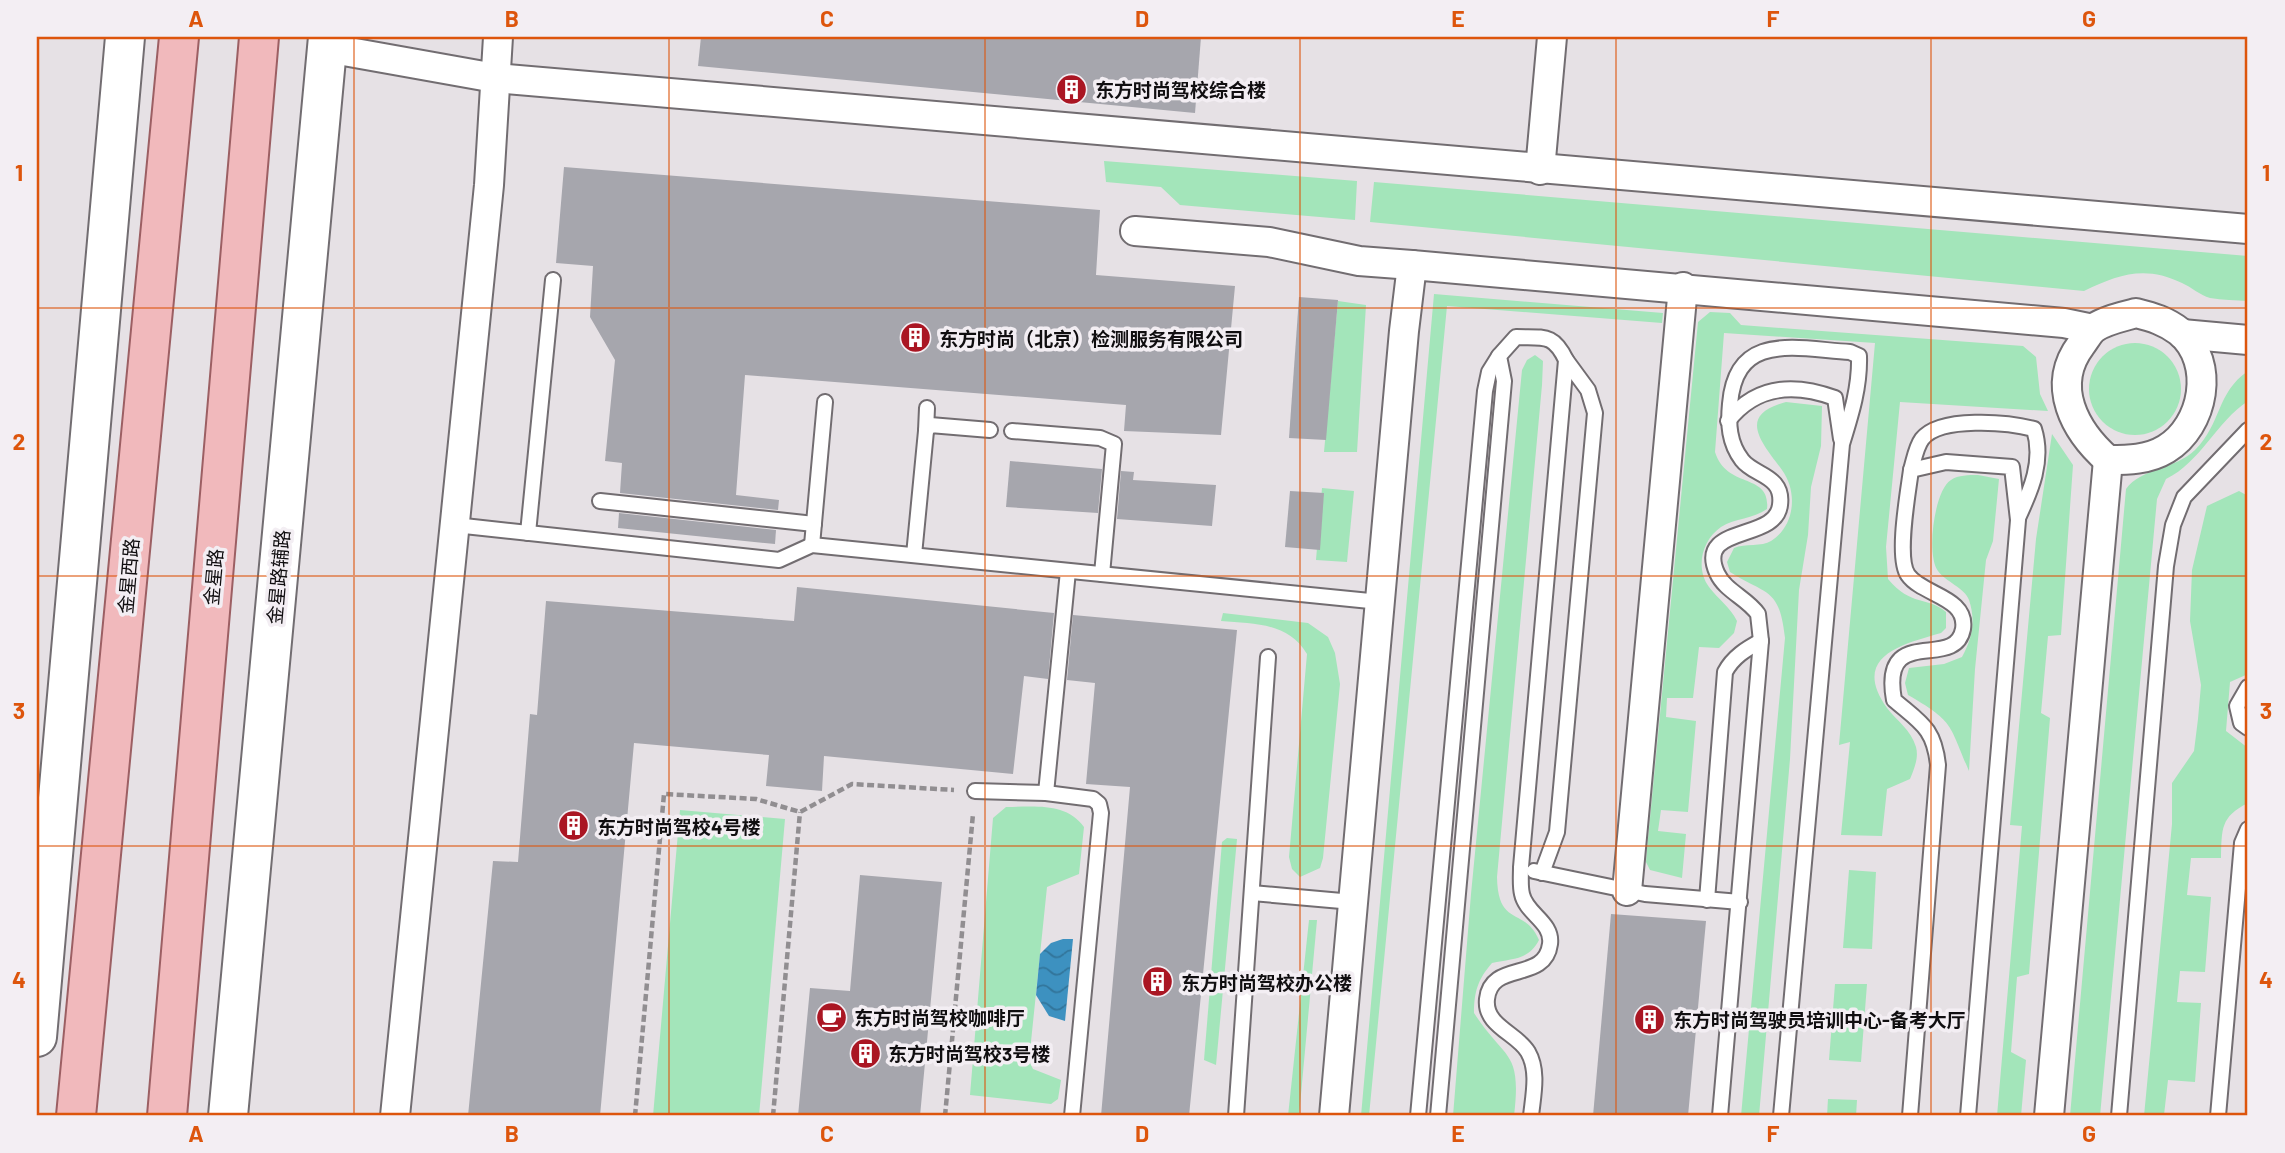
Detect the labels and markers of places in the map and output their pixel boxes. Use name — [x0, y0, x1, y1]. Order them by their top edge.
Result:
building icon: 东方时尚驾校综合楼 — [1055, 72, 1089, 106]
place label: 东方时尚驾校综合楼 — [1095, 78, 1266, 101]
building icon: 东方时尚（北京）检测服务有限公司 — [899, 321, 933, 355]
place label: 东方时尚（北京）检测服务有限公司 — [939, 327, 1243, 350]
building icon: 东方时尚驾校4号楼 — [557, 809, 591, 843]
place label: 东方时尚驾校4号楼 — [597, 815, 761, 838]
building icon: 东方时尚驾校办公楼 — [1141, 965, 1175, 999]
place label: 东方时尚驾校办公楼 — [1181, 971, 1352, 994]
cafe icon: 东方时尚驾校咖啡厅 — [814, 1000, 848, 1034]
building icon: 东方时尚驾驶员培训中心-备考大厅 — [1633, 1002, 1667, 1036]
place label: 东方时尚驾校咖啡厅 — [854, 1006, 1025, 1029]
place label: 东方时尚驾驶员培训中心-备考大厅 — [1673, 1008, 1966, 1031]
building icon: 东方时尚驾校3号楼 — [848, 1036, 882, 1070]
place label: 东方时尚驾校3号楼 — [888, 1042, 1050, 1065]

